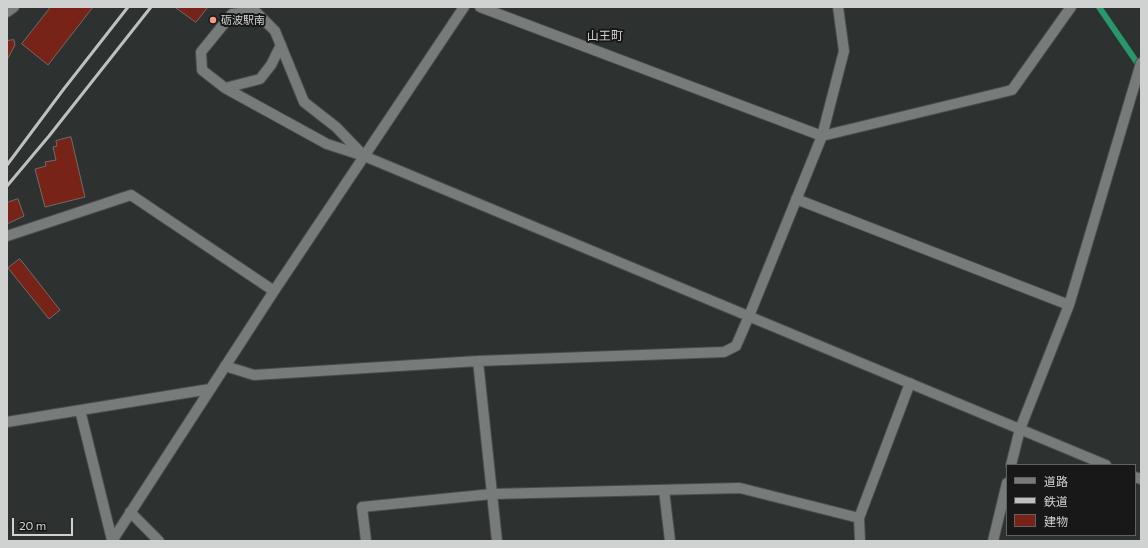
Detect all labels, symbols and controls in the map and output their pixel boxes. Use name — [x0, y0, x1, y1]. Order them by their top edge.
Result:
place label: 砺波駅南 — [221, 13, 265, 27]
marker: 砺波駅南 — [208, 15, 218, 25]
district label: 山王町 — [587, 29, 623, 43]
legend — [1006, 464, 1136, 536]
text: 道路 — [1044, 474, 1068, 488]
text: 鉄道 — [1044, 494, 1068, 508]
scale bar — [14, 510, 75, 536]
text: 建物 — [1044, 514, 1068, 528]
text: 20 m — [19, 518, 46, 532]

